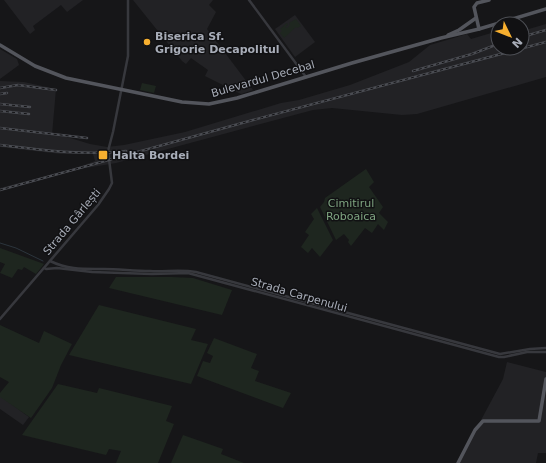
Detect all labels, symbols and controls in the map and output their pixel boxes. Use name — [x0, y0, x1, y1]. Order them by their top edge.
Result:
north arrow — [490, 16, 530, 56]
place label: Biserica Sf. Grigorie Decapolitul — [155, 30, 280, 56]
text: N — [509, 35, 525, 50]
marker: Biserica Sf. Grigorie Decapolitul — [142, 37, 152, 47]
street label: Bulevardul Decebal — [210, 58, 316, 100]
marker: Halta Bordei — [97, 149, 109, 161]
place label: Halta Bordei — [112, 149, 189, 162]
street label: Strada Gârlești — [41, 186, 103, 258]
park label: Cimitirul Roboaica — [326, 197, 376, 223]
street label: Strada Carpenului — [249, 275, 349, 315]

